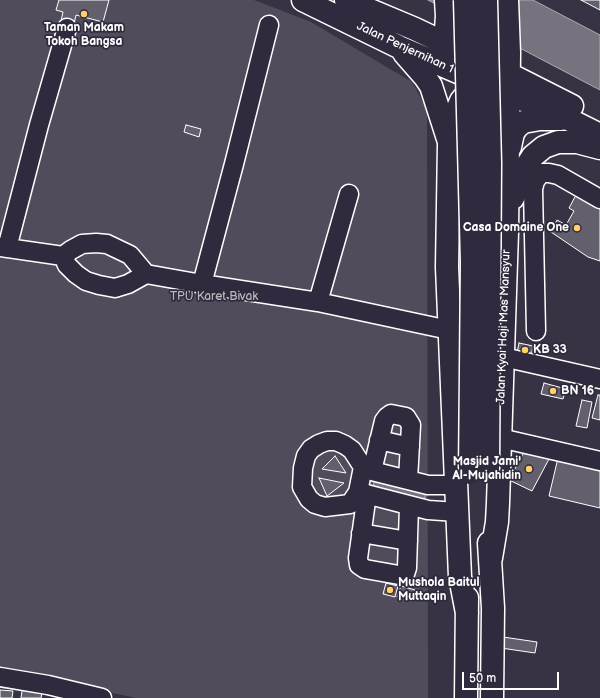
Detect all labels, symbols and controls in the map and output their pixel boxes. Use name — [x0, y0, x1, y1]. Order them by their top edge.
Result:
marker: Taman Makam Tokoh Bangsa — [79, 9, 89, 19]
street label: Jalan Penjernihan 1 — [354, 19, 456, 77]
place label: Taman Makam Tokoh Bangsa — [44, 21, 124, 49]
place label: Casa Domaine One — [463, 221, 569, 235]
marker: Casa Domaine One — [572, 223, 582, 233]
street label: Jalan Kyai Haji Mas Mansyur — [494, 249, 514, 405]
park label: TPU Karet Bivak — [170, 290, 258, 304]
place label: KB 33 — [533, 343, 567, 357]
marker: KB 33 — [520, 345, 530, 355]
place label: BN 16 — [561, 384, 594, 398]
marker: BN 16 — [548, 386, 558, 396]
place label: Masjid Jami' Al-Mujahidin — [452, 455, 521, 483]
marker: Masjid Jami' Al-Mujahidin — [524, 464, 534, 474]
place label: Mushola Baitul Muttaqin — [398, 576, 480, 604]
marker: Mushola Baitul Muttaqin — [385, 585, 395, 595]
scale bar — [464, 664, 561, 690]
text: 50 m — [469, 671, 496, 686]

